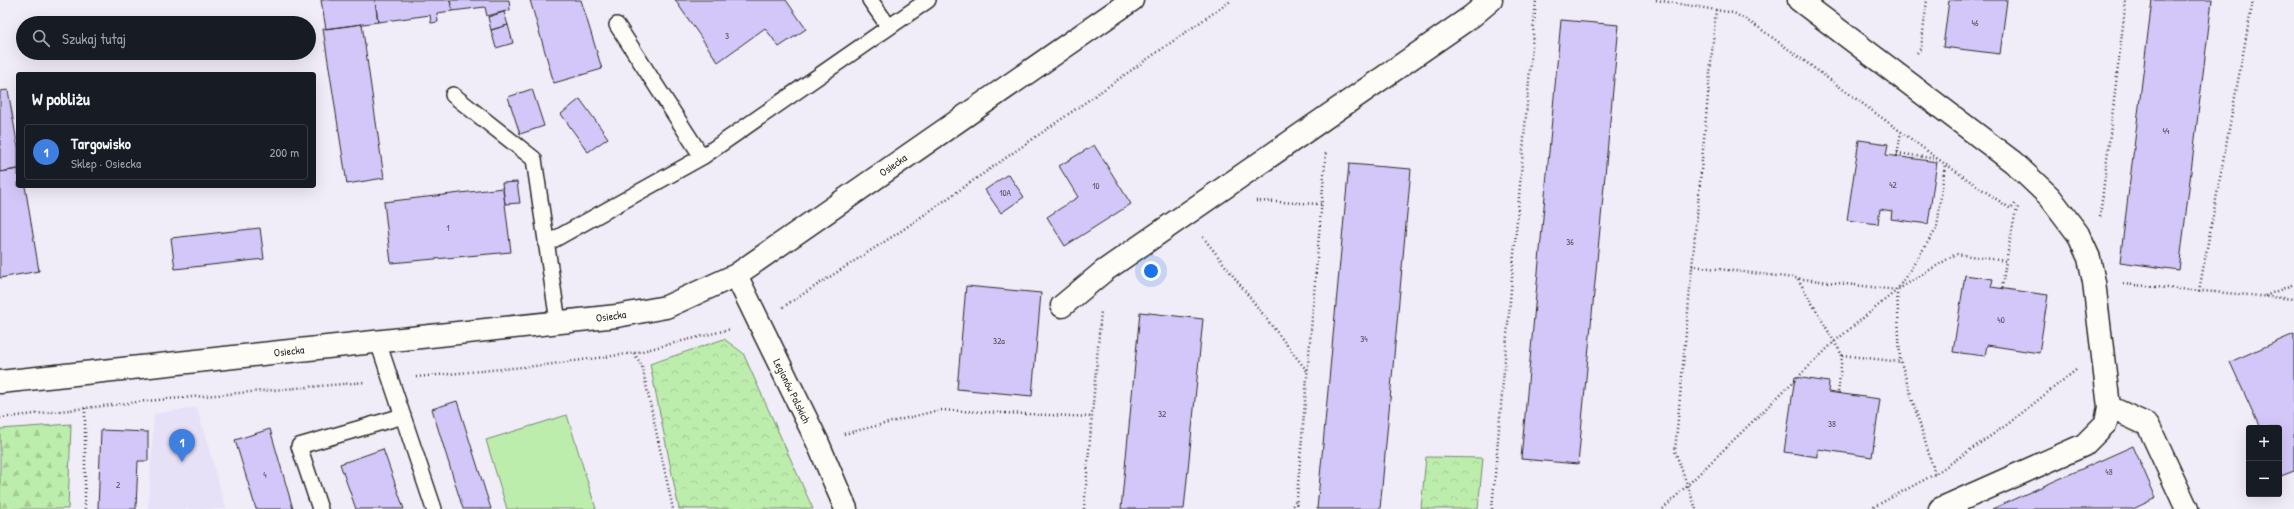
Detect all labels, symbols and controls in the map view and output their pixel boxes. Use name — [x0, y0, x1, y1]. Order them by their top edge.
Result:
search box — [16, 16, 316, 60]
house number: 46 — [1972, 17, 1979, 29]
icon: search — [30, 27, 52, 49]
text: Szukaj tutaj — [62, 28, 126, 49]
house number: 3 — [725, 30, 729, 42]
text: W pobliżu — [32, 87, 90, 110]
house number: 44 — [2163, 125, 2170, 137]
text: Targowisko — [71, 133, 131, 154]
text: 1 — [44, 143, 48, 161]
text: 200 m — [269, 143, 299, 161]
street label: Osiecka — [877, 150, 910, 179]
text: Sklep · Osiecka — [71, 154, 141, 172]
house number: 42 — [1889, 179, 1898, 191]
house number: 10 — [1092, 180, 1100, 192]
house number: 10A — [999, 187, 1011, 199]
house number: 1 — [446, 222, 450, 234]
house number: 36 — [1566, 236, 1574, 248]
your location — [1141, 261, 1161, 281]
street label: Osiecka — [595, 307, 628, 325]
house number: 40 — [1997, 314, 2005, 326]
house number: 34 — [1360, 333, 1368, 345]
house number: 32a — [993, 335, 1005, 347]
street label: Osiecka — [273, 342, 305, 360]
street label: Legionów Polskich — [770, 356, 814, 426]
house number: 32 — [1158, 408, 1167, 420]
house number: 38 — [1828, 418, 1836, 430]
map controls — [2246, 425, 2282, 497]
button: + — [2246, 425, 2282, 461]
pin: 1 — [169, 429, 195, 462]
button: − — [2246, 461, 2282, 497]
house number: 48 — [2105, 466, 2113, 478]
house number: 4 — [263, 469, 267, 481]
house number: 2 — [116, 479, 121, 491]

